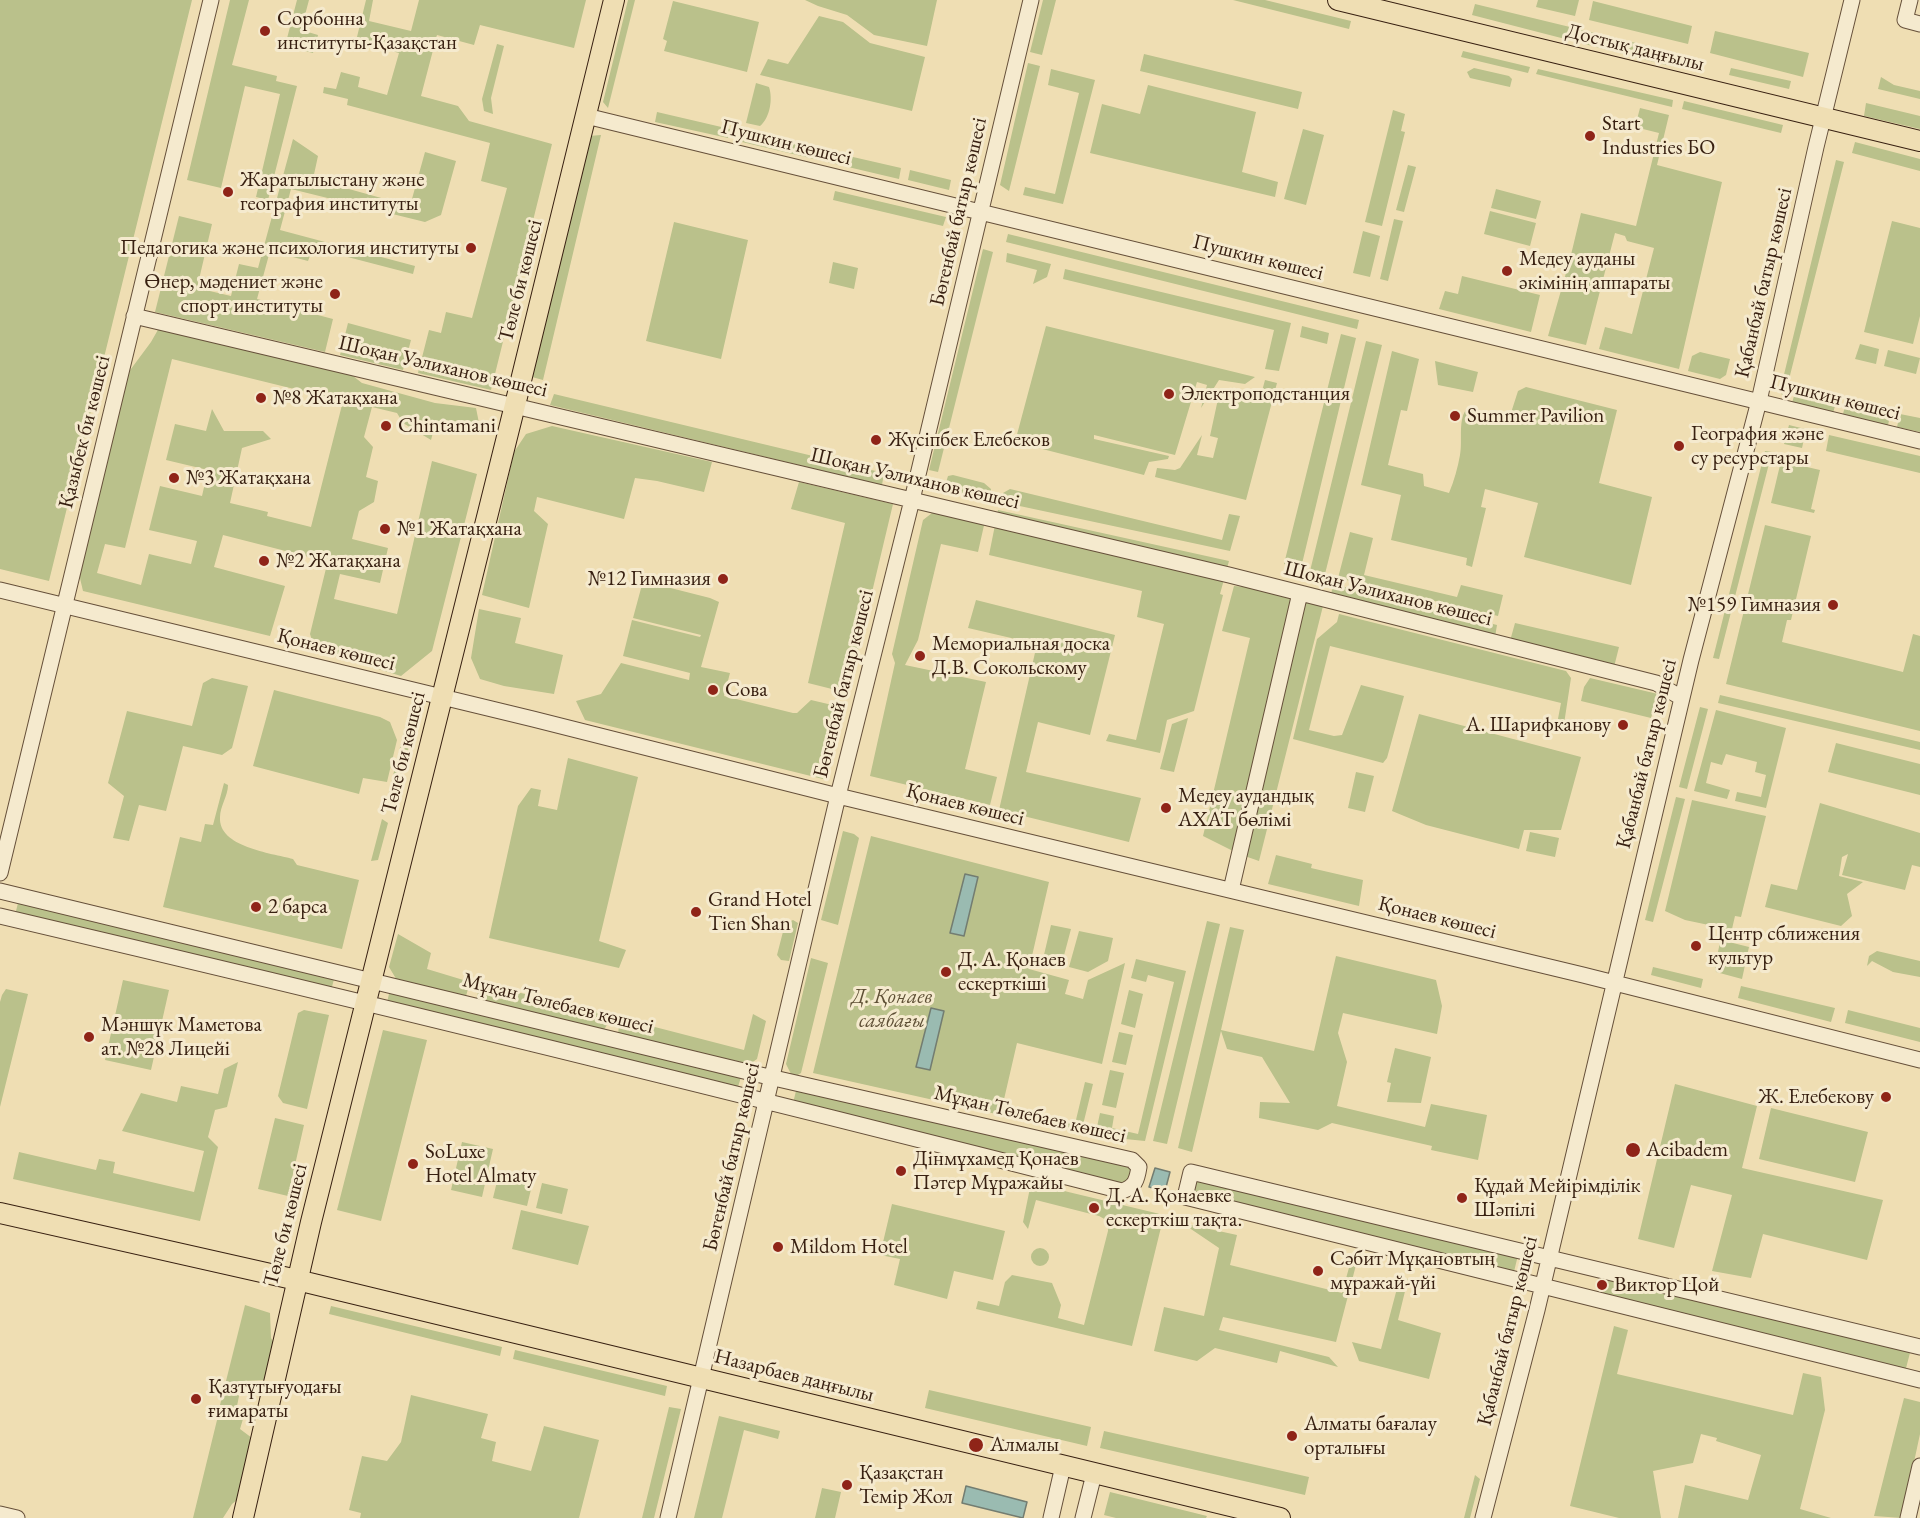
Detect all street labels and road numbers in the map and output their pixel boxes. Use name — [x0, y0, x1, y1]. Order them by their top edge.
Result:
street label: Достық даңғылы — [1563, 19, 1707, 77]
street label: Пушкин көшесі — [718, 115, 854, 171]
street label: Бөгенбай батыр көшесі — [925, 115, 993, 309]
street label: Қабанбай батыр көшесі — [1730, 185, 1798, 381]
street label: Төле би көшесі — [494, 217, 548, 345]
street label: Пушкин көшесі — [1190, 230, 1326, 286]
street label: Шоқан Уәлиханов көшесі — [336, 331, 550, 403]
street label: Қазыбек би көшесі — [54, 353, 116, 511]
street label: Пушкин көшесі — [1767, 370, 1903, 426]
street label: Шоқан Уәлиханов көшесі — [808, 443, 1022, 515]
street label: Шоқан Уәлиханов көшесі — [1281, 556, 1495, 632]
street label: Бөгенбай батыр көшесі — [808, 587, 880, 781]
street label: Қонаев көшесі — [274, 623, 398, 677]
street label: Қабанбай батыр көшесі — [1611, 657, 1683, 851]
street label: Төле би көшесі — [377, 689, 431, 817]
street label: Қонаев көшесі — [903, 778, 1027, 832]
street label: Қонаев көшесі — [1375, 891, 1499, 945]
street label: Мұқан Төлебаев көшесі — [460, 968, 656, 1040]
street label: Бөгенбай батыр көшесі — [698, 1060, 766, 1254]
street label: Мұқан Төлебаев көшесі — [932, 1081, 1128, 1149]
street label: Төле би көшесі — [259, 1161, 313, 1289]
street label: Қабанбай батыр көшесі — [1472, 1234, 1544, 1428]
street label: Назарбаев даңғылы — [712, 1344, 876, 1408]

